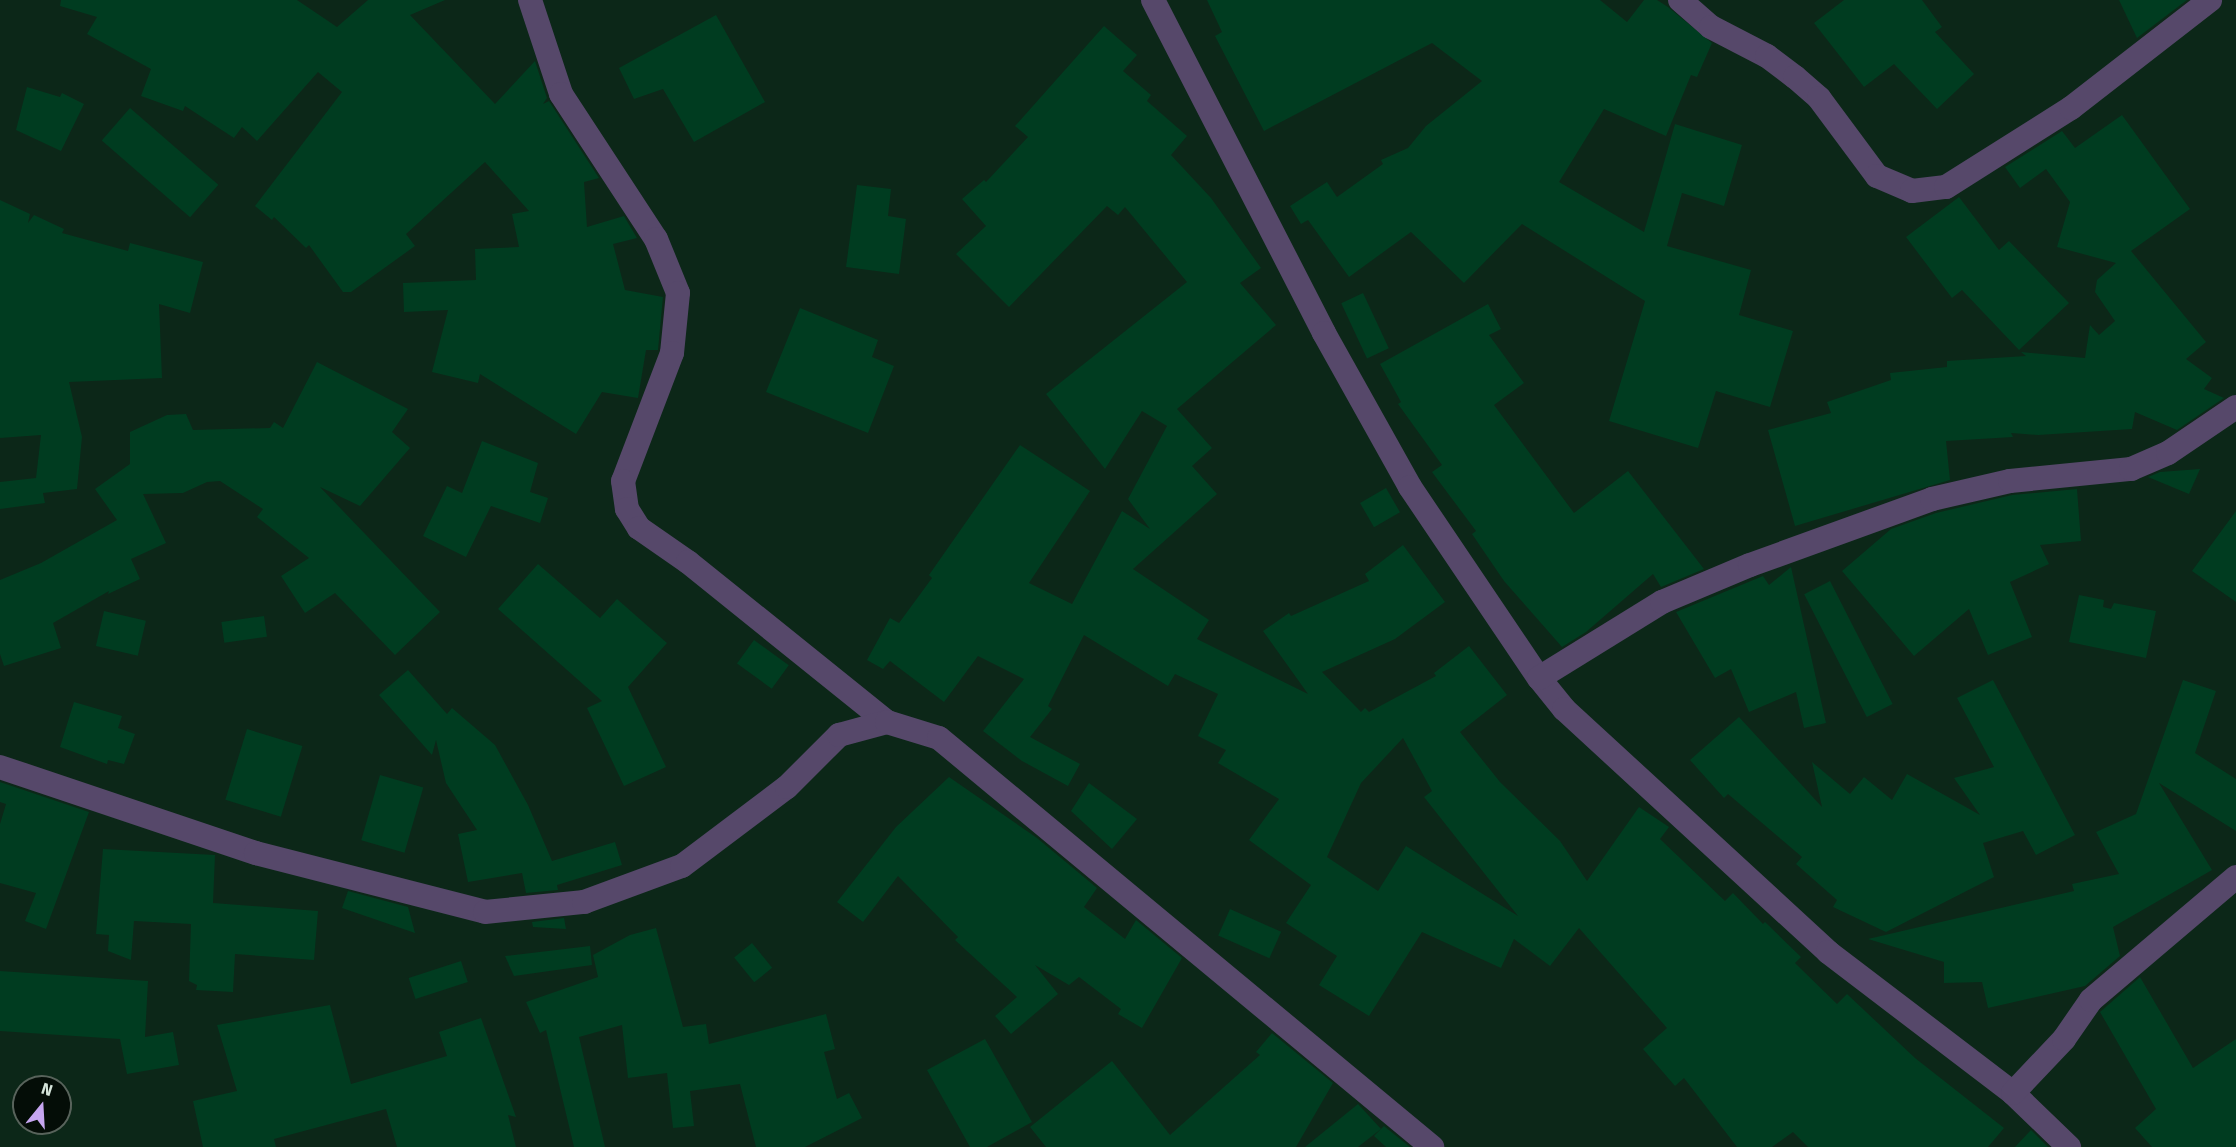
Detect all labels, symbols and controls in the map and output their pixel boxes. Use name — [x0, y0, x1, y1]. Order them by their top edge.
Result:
north arrow — [12, 1075, 72, 1135]
text: N — [39, 1079, 55, 1100]

